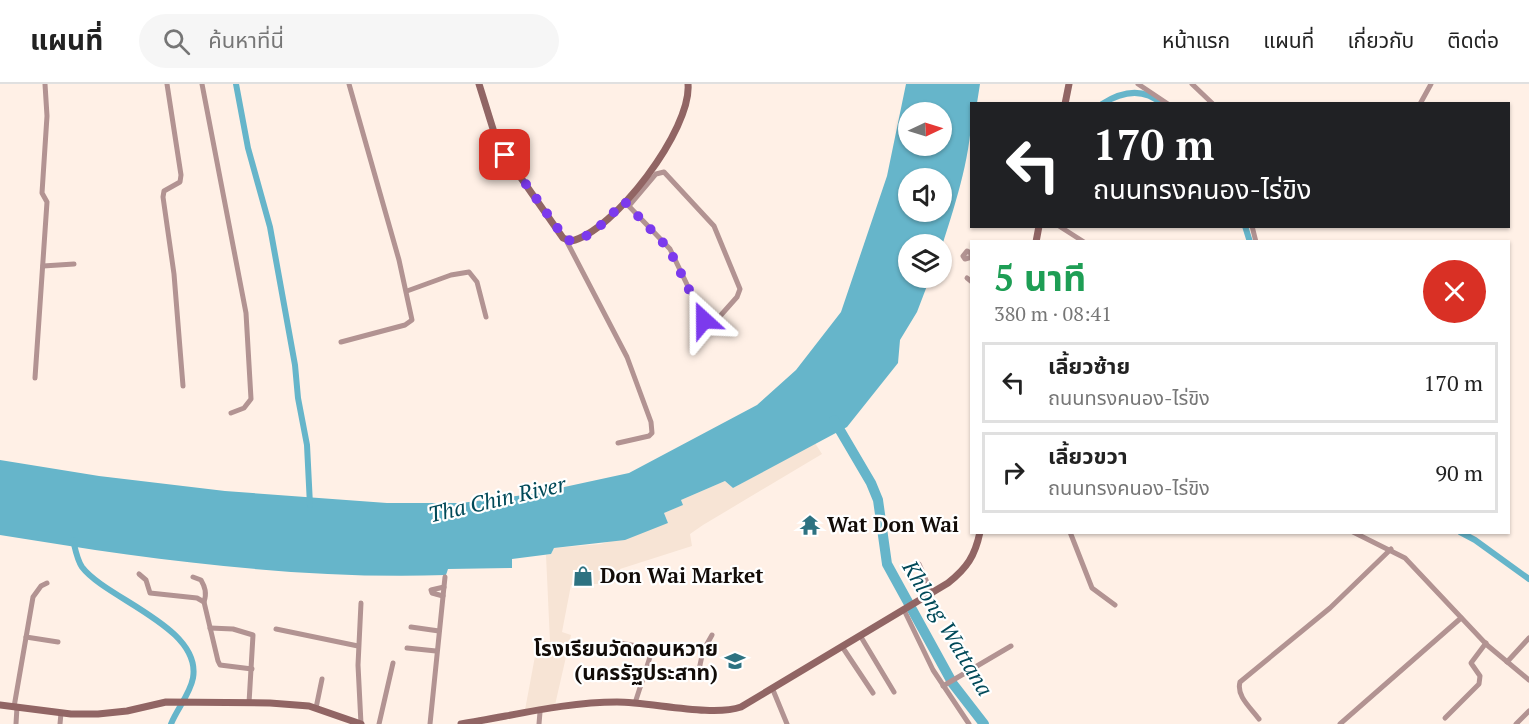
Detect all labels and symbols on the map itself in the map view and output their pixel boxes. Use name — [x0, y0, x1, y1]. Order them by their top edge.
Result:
north arrow — [898, 102, 952, 156]
pin — [479, 129, 530, 180]
position arrow — [672, 288, 736, 352]
water label: Tha Chin River — [425, 468, 570, 528]
place label: Wat Don Wai — [827, 510, 959, 538]
temple icon: Wat Don Wai — [798, 513, 822, 537]
water label: Khlong Wattana — [896, 554, 1000, 701]
place label: Don Wai Market — [600, 561, 764, 589]
shop icon: Don Wai Market — [571, 564, 595, 588]
place label: โรงเรียนวัดดอนหวาย (นครรัฐประสาท) — [534, 634, 718, 686]
school or university icon: โรงเรียนวัดดอนหวาย (นครรัฐประสาท) — [723, 649, 747, 673]

